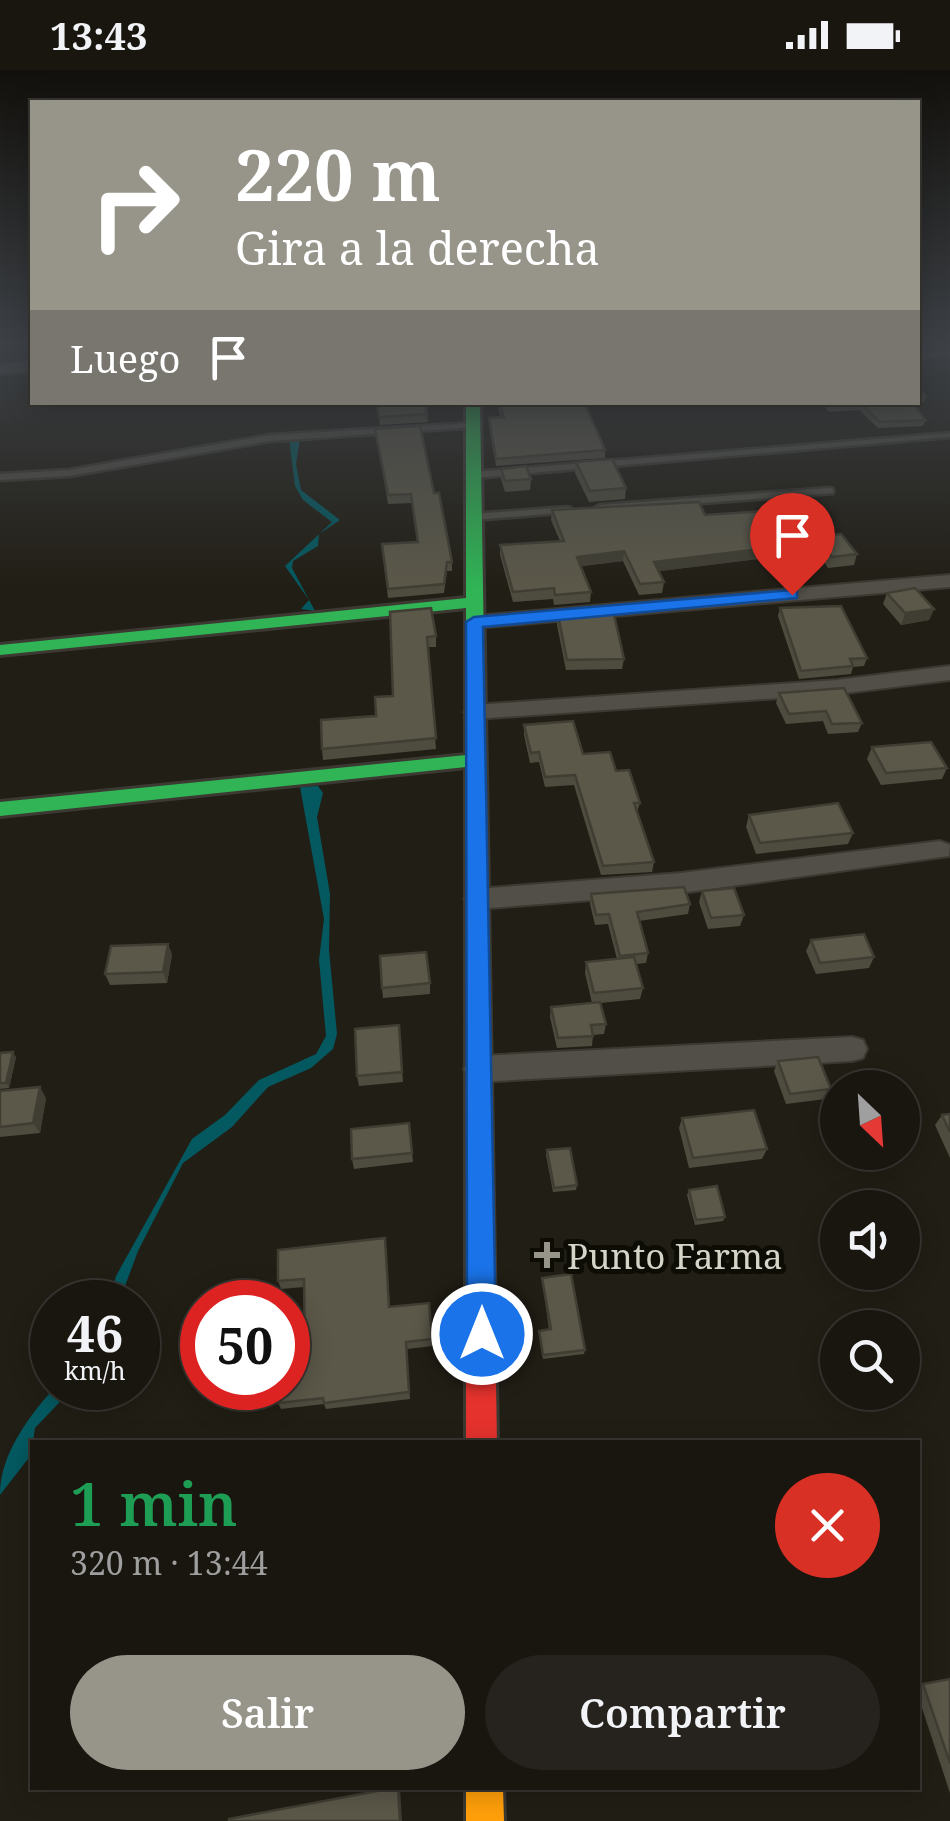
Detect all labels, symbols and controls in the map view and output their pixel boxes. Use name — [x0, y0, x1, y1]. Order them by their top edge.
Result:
text: 13:43 — [50, 9, 147, 61]
text: 220 m — [235, 126, 441, 222]
icon: right — [70, 140, 200, 270]
text: Gira a la derecha — [235, 217, 600, 278]
icon: arrive — [201, 330, 256, 385]
text: Luego — [70, 332, 181, 384]
pin — [750, 493, 835, 596]
icon: arrive — [765, 508, 820, 563]
north arrow — [820, 1070, 920, 1170]
map controls — [820, 1070, 920, 1410]
button: sound — [820, 1190, 920, 1290]
place label: Punto Farma — [567, 1232, 783, 1279]
marker: Punto Farma — [536, 1244, 558, 1266]
speed limit sign: 50 — [180, 1280, 310, 1410]
position arrow — [430, 1282, 534, 1386]
text: 46 — [67, 1299, 123, 1367]
button: search — [820, 1310, 920, 1410]
text: km/h — [64, 1353, 126, 1387]
text: 1 min — [70, 1462, 238, 1544]
button: close — [775, 1473, 880, 1578]
text: 320 m · 13:44 — [70, 1541, 268, 1584]
button: Salir — [70, 1655, 465, 1770]
button: Compartir — [485, 1655, 880, 1770]

